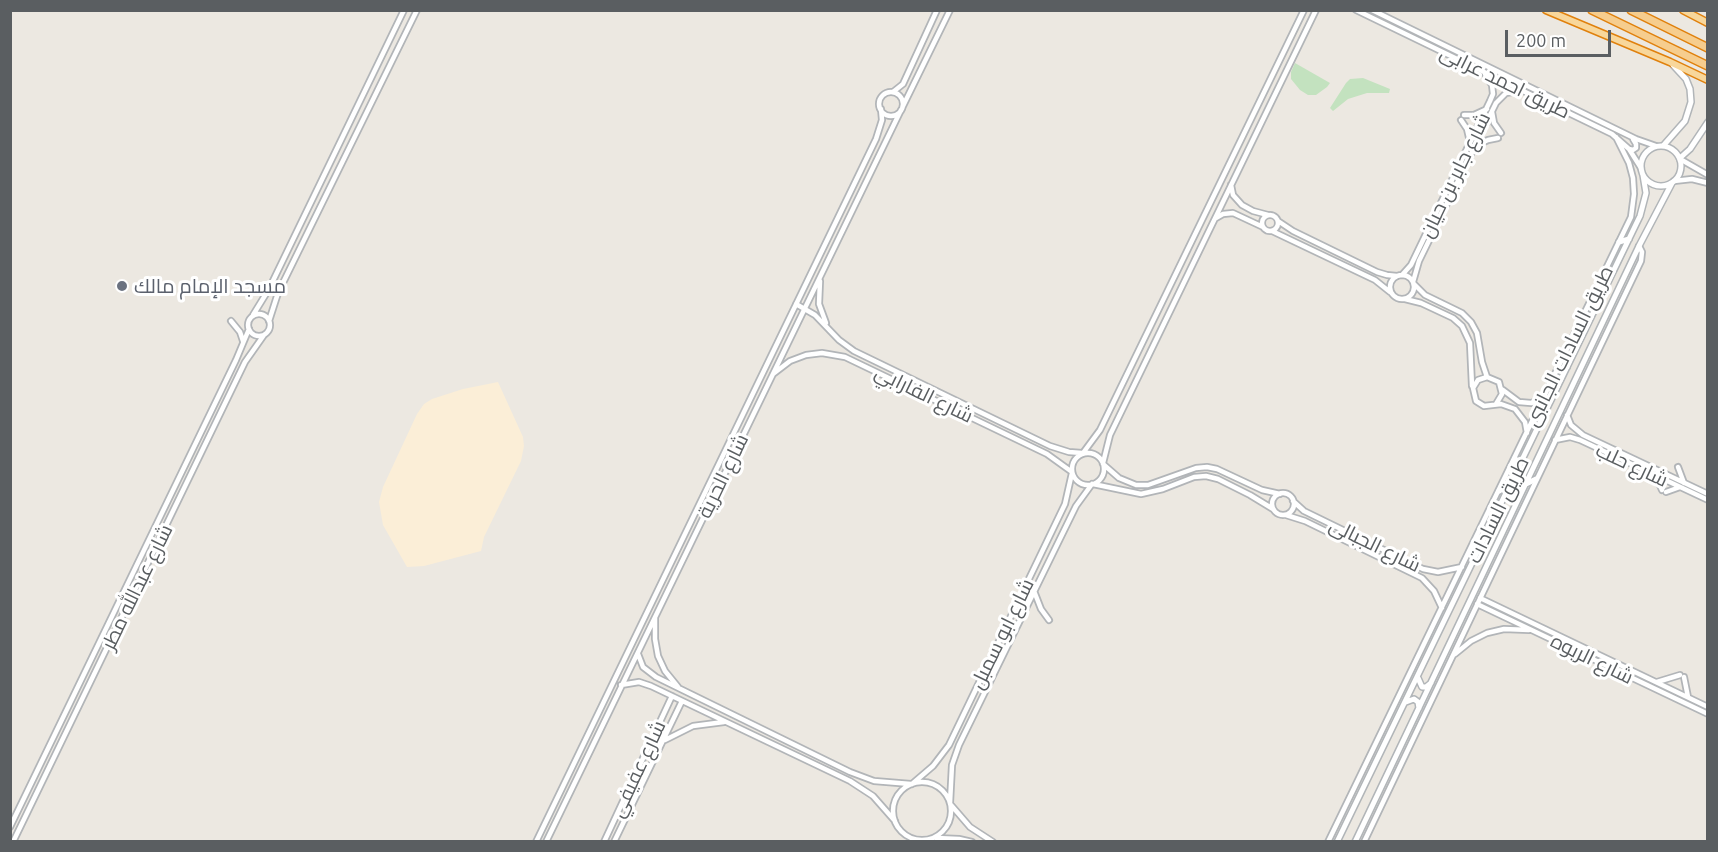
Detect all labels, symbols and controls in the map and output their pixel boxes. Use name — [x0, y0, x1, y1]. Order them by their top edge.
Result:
scale bar — [1508, 18, 1614, 56]
text: 200 m — [1516, 30, 1566, 50]
street label: طريق احمد عرابى — [1436, 40, 1574, 124]
street label: شارع جابر بن حيان — [1414, 108, 1496, 242]
street label: طريق السادات الجانبى — [1520, 262, 1618, 430]
place label: مسجد الإمام مالك — [134, 274, 286, 298]
marker: مسجد الإمام مالك — [115, 279, 129, 293]
street label: شارع الفارابي — [871, 360, 977, 428]
street label: شارع الحرية — [692, 430, 754, 522]
street label: شارع حلب — [1592, 438, 1672, 492]
street label: طريق السادات — [1462, 453, 1534, 567]
street label: شارع الجبالى — [1326, 513, 1424, 577]
street label: شارع عبدالله مطر — [96, 520, 178, 654]
street label: شارع ابو سمبل — [965, 575, 1039, 693]
street label: شارع الربوه — [1547, 629, 1637, 689]
street label: شارع عفيفي — [605, 717, 671, 821]

